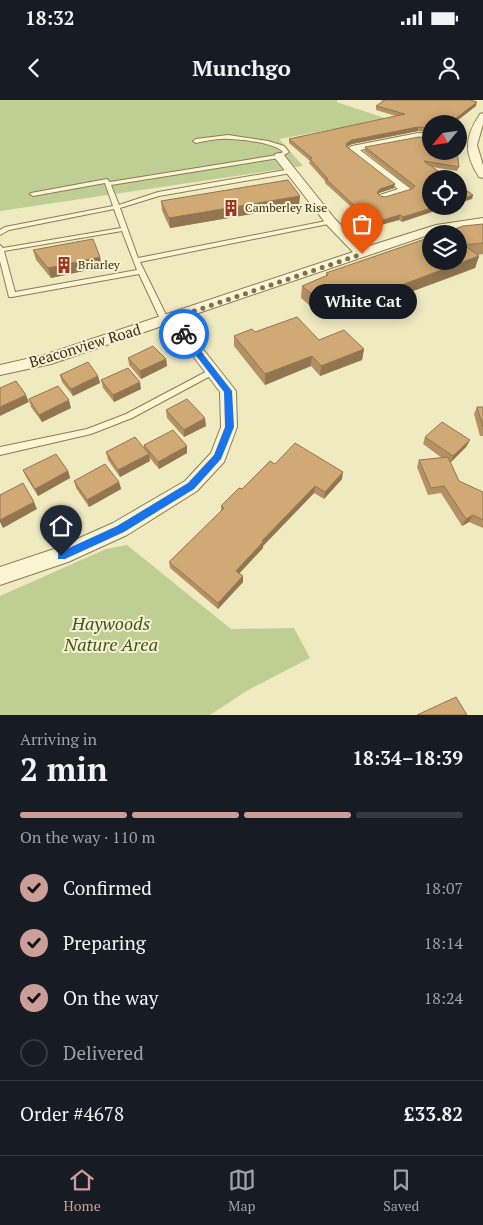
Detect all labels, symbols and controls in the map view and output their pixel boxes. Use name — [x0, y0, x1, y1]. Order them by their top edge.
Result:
text: 18:32 — [25, 5, 74, 30]
text: Munchgo — [192, 53, 291, 82]
icon: back — [20, 54, 48, 82]
icon: person — [435, 54, 463, 82]
north arrow — [422, 115, 468, 160]
map controls — [422, 115, 467, 270]
button: locate — [422, 170, 467, 215]
building icon: Camberley Rise — [221, 198, 241, 218]
place label: Camberley Rise — [245, 200, 327, 215]
pin — [341, 203, 383, 254]
icon: bag — [348, 210, 376, 238]
button: layers — [422, 225, 467, 270]
building icon: Briarley — [54, 255, 74, 275]
place label: Briarley — [78, 257, 121, 272]
callout: White Cat — [308, 284, 416, 319]
text: White Cat — [324, 290, 402, 312]
courier — [159, 309, 209, 359]
street label: Beaconview Road — [26, 319, 143, 372]
icon: bike — [170, 320, 198, 348]
pin — [40, 505, 82, 556]
icon: home — [47, 512, 75, 540]
park label: Haywoods Nature Area — [63, 611, 158, 656]
text: Arriving in — [20, 728, 97, 750]
text: 18:34–18:39 — [352, 745, 463, 770]
text: 2 min — [20, 748, 108, 790]
text: On the way · 110 m — [20, 826, 155, 848]
icon: check — [20, 874, 48, 902]
text: Confirmed — [63, 875, 152, 900]
text: 18:07 — [424, 877, 463, 899]
icon: check — [20, 929, 48, 957]
text: Preparing — [63, 930, 146, 955]
text: 18:14 — [424, 932, 463, 954]
icon: check — [20, 984, 48, 1012]
text: On the way — [63, 985, 158, 1010]
text: 18:24 — [424, 987, 463, 1009]
text: Delivered — [63, 1040, 144, 1065]
text: Order #4678 — [20, 1101, 124, 1126]
text: £33.82 — [404, 1101, 463, 1126]
tab: Home — [64, 1166, 101, 1215]
tab: Map — [228, 1166, 256, 1215]
tab: Saved — [383, 1166, 419, 1215]

